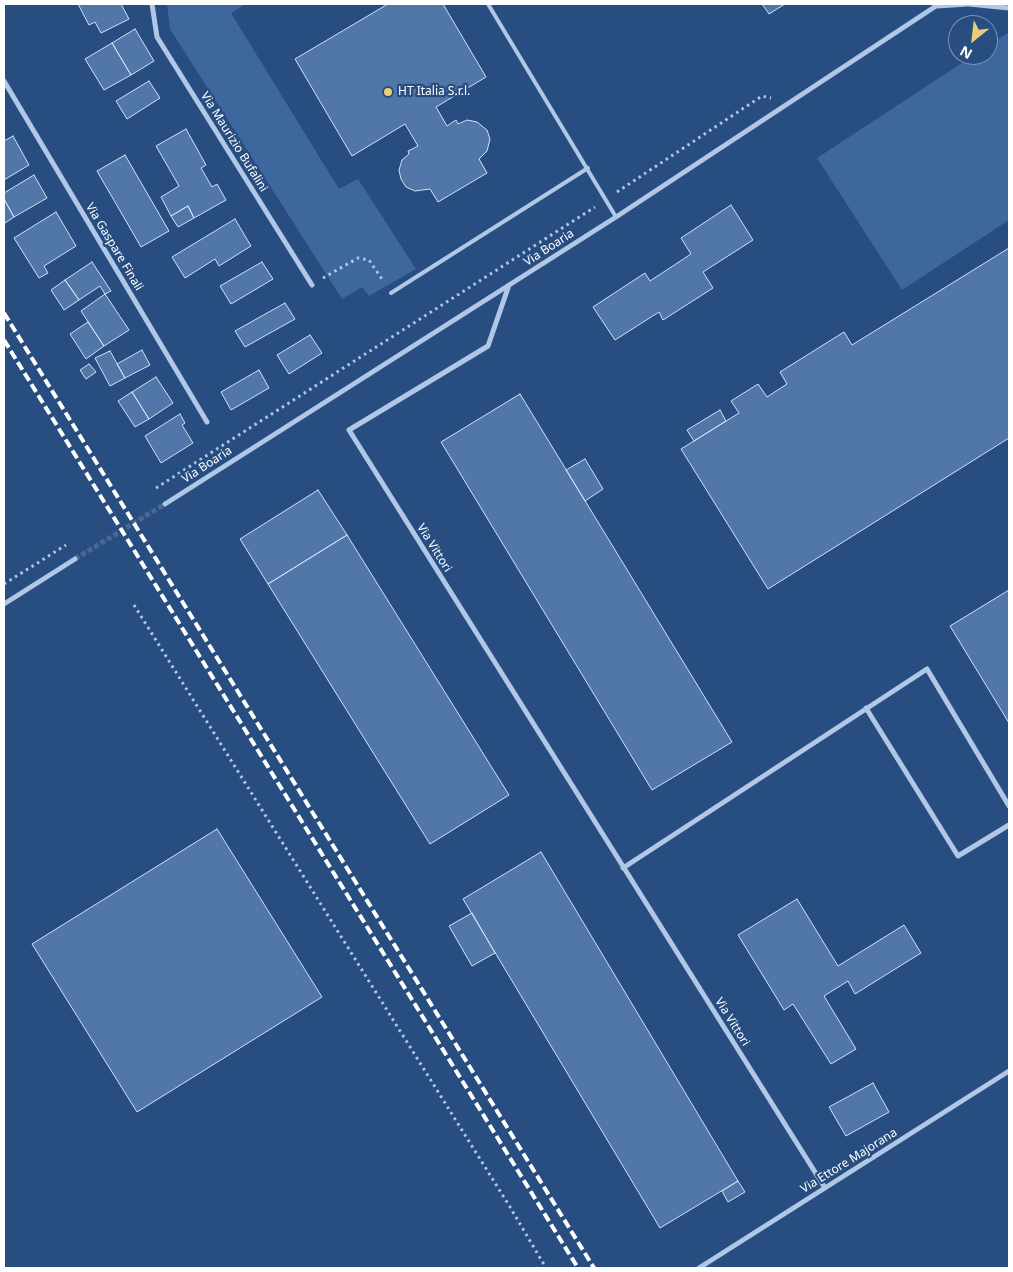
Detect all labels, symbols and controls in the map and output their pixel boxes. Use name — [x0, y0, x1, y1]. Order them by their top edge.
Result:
north arrow — [948, 15, 998, 65]
text: N — [956, 42, 976, 64]
place label: HT Italia S.r.l. — [398, 85, 470, 99]
marker: HT Italia S.r.l. — [382, 86, 394, 98]
street label: Via Maurizio Bufalini — [197, 89, 271, 195]
street label: Via Gaspare Finali — [82, 201, 146, 293]
street label: Via Boaria — [521, 227, 577, 269]
street label: Via Boaria — [179, 444, 235, 486]
street label: Via Vittori — [413, 521, 455, 575]
street label: Via Vittori — [711, 995, 753, 1049]
street label: Via Ettore Majorana — [798, 1126, 900, 1196]

